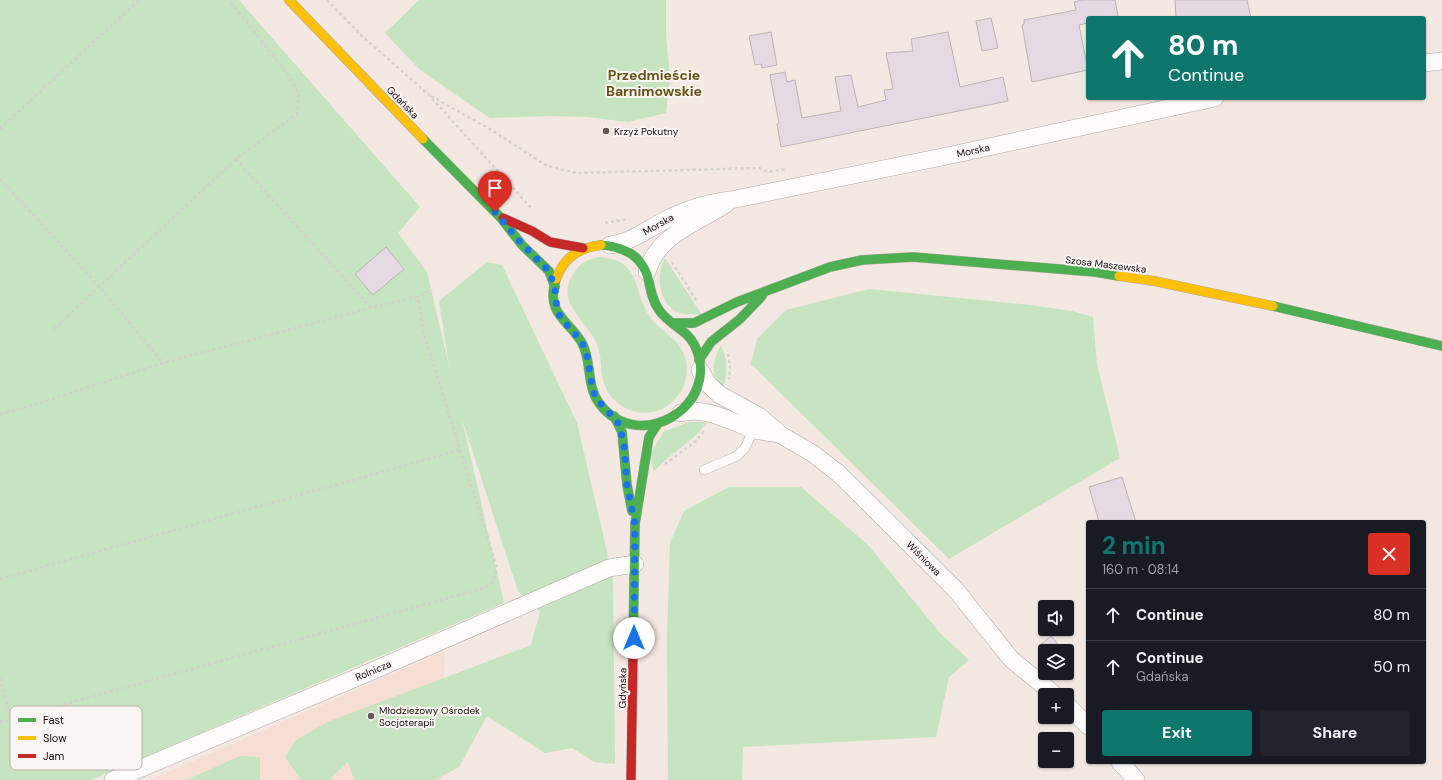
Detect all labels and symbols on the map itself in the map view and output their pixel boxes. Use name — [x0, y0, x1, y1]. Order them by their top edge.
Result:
district label: Przedmieście Barnimowskie — [606, 66, 702, 100]
street label: Gdańska — [384, 83, 421, 121]
place label: Krzyż Pokutny — [614, 125, 679, 138]
marker: Krzyż Pokutny — [601, 126, 611, 136]
street label: Morska — [955, 141, 991, 160]
pin — [478, 171, 512, 212]
street label: Morska — [640, 211, 676, 238]
street label: Szosa Maszewska — [1065, 253, 1147, 276]
street label: Wiśniowa — [904, 538, 944, 578]
position arrow — [613, 617, 655, 659]
street label: Rolnicza — [353, 657, 393, 684]
street label: Gdyńska — [616, 668, 629, 708]
place label: Młodzieżowy Ośrodek Socjoterapii — [379, 704, 480, 729]
legend — [10, 706, 142, 770]
marker: Młodzieżowy Ośrodek Socjoterapii — [366, 711, 376, 721]
text: Fast — [43, 713, 64, 727]
text: Slow — [43, 731, 67, 745]
text: Jam — [43, 749, 64, 763]

